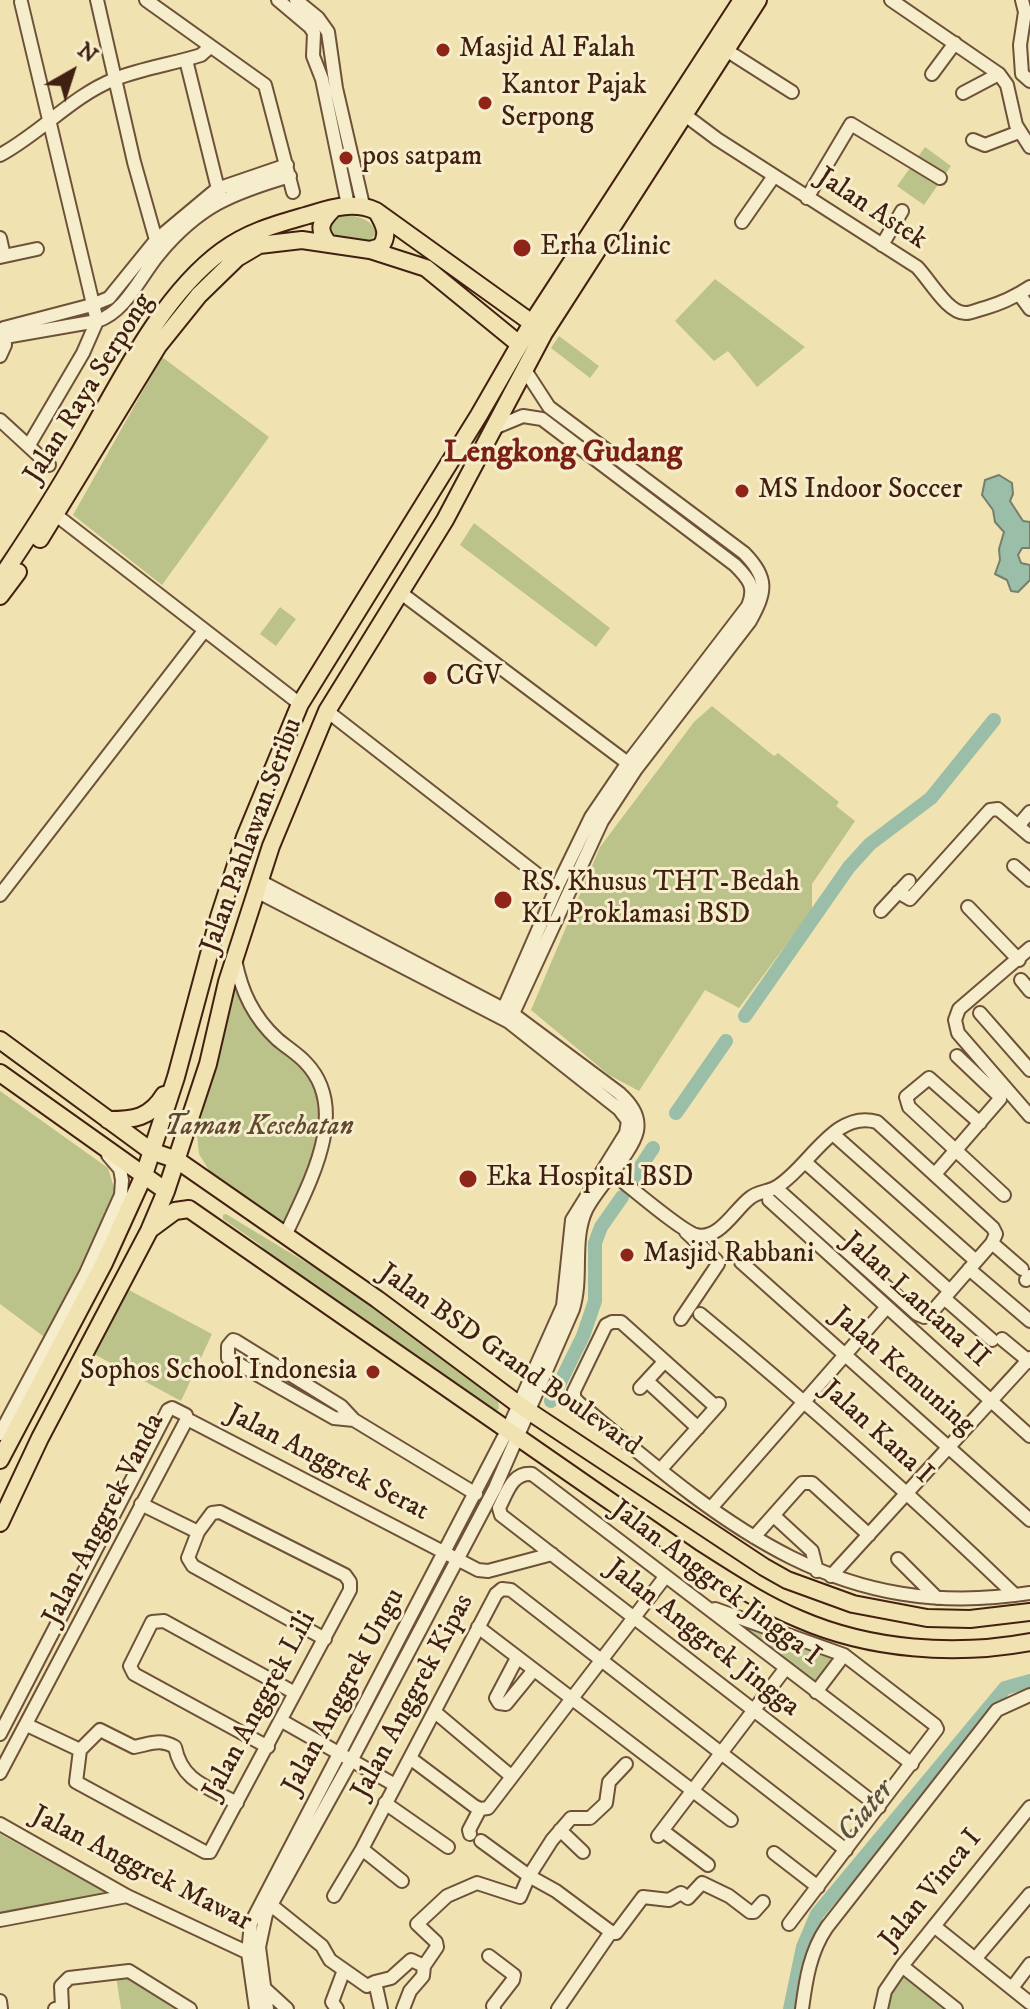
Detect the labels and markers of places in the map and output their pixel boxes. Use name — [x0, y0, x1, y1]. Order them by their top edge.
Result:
place label: Masjid Al Falah — [459, 33, 635, 67]
marker: Masjid Al Falah — [434, 41, 452, 59]
place label: Kantor Pajak Serpong — [501, 70, 647, 136]
marker: Kantor Pajak Serpong — [476, 94, 494, 112]
place label: pos satpam — [362, 141, 482, 175]
marker: pos satpam — [337, 149, 355, 167]
place label: Erha Clinic — [540, 231, 671, 265]
marker: Erha Clinic — [511, 237, 533, 259]
place label: MS Indoor Soccer — [758, 474, 962, 508]
marker: MS Indoor Soccer — [733, 482, 751, 500]
place label: CGV — [446, 661, 502, 695]
marker: CGV — [421, 669, 439, 687]
place label: RS. Khusus THT-Bedah KL Proklamasi BSD — [521, 867, 800, 933]
marker: RS. Khusus THT-Bedah KL Proklamasi BSD — [492, 889, 514, 911]
place label: Eka Hospital BSD — [486, 1162, 693, 1196]
marker: Eka Hospital BSD — [457, 1168, 479, 1190]
place label: Masjid Rabbani — [643, 1238, 814, 1272]
marker: Masjid Rabbani — [618, 1246, 636, 1264]
place label: Sophos School Indonesia — [80, 1355, 357, 1389]
marker: Sophos School Indonesia — [364, 1363, 382, 1381]

